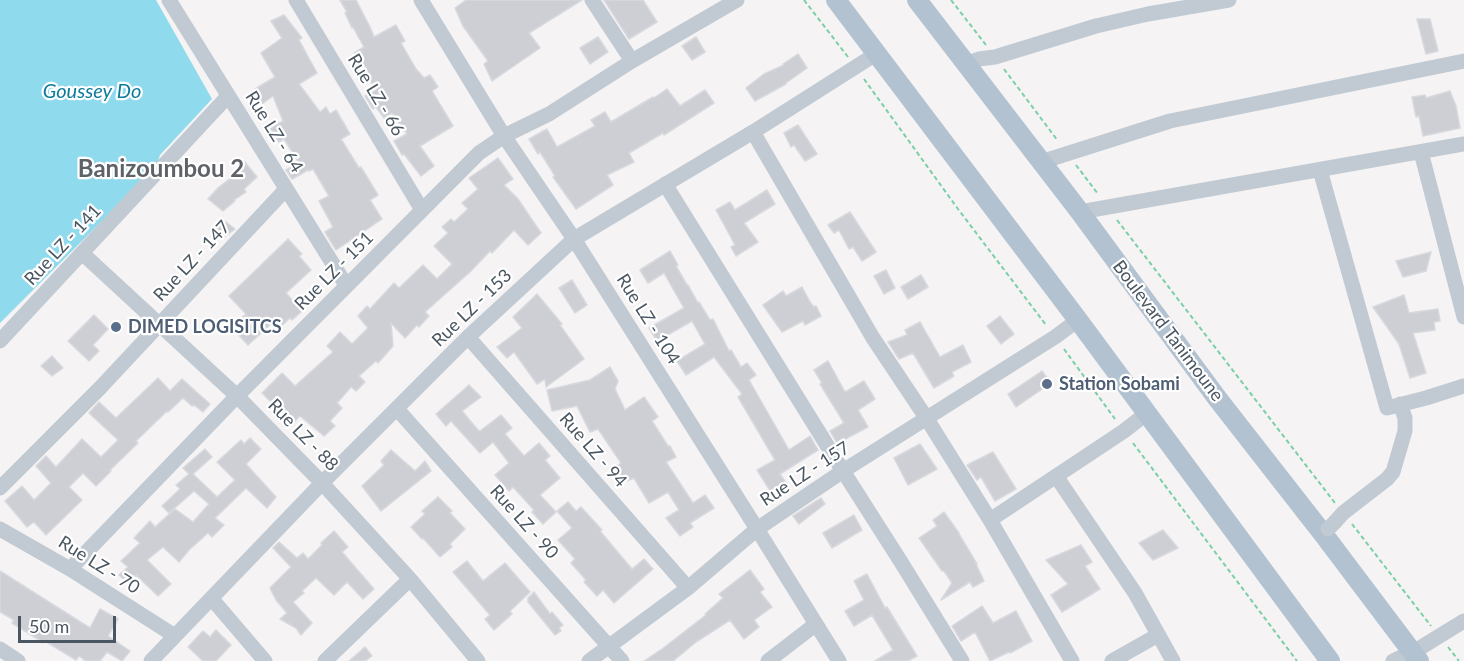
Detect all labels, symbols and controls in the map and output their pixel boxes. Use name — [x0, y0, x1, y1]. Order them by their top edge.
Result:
street label: Rue LZ - 66 — [343, 50, 409, 140]
water label: Goussey Do — [43, 80, 141, 104]
street label: Rue LZ - 64 — [240, 87, 308, 177]
district label: Banizoumbou 2 — [78, 155, 244, 183]
street label: Rue LZ - 141 — [20, 200, 106, 290]
street label: Rue LZ - 147 — [149, 216, 235, 306]
street label: Rue LZ - 151 — [290, 227, 378, 315]
street label: Boulevard Tanimoune — [1108, 256, 1228, 406]
street label: Rue LZ - 153 — [428, 265, 516, 351]
street label: Rue LZ - 104 — [612, 270, 684, 368]
place label: DIMED LOGISITCS — [128, 316, 282, 338]
marker: DIMED LOGISITCS — [109, 320, 123, 334]
place label: Station Sobami — [1059, 373, 1180, 395]
marker: Station Sobami — [1040, 377, 1054, 391]
street label: Rue LZ - 88 — [263, 394, 343, 476]
street label: Rue LZ - 94 — [555, 408, 631, 492]
street label: Rue LZ - 157 — [756, 437, 854, 511]
street label: Rue LZ - 90 — [485, 481, 563, 563]
street label: Rue LZ - 70 — [54, 531, 144, 599]
scale bar — [21, 604, 118, 642]
text: 50 m — [29, 615, 69, 637]

